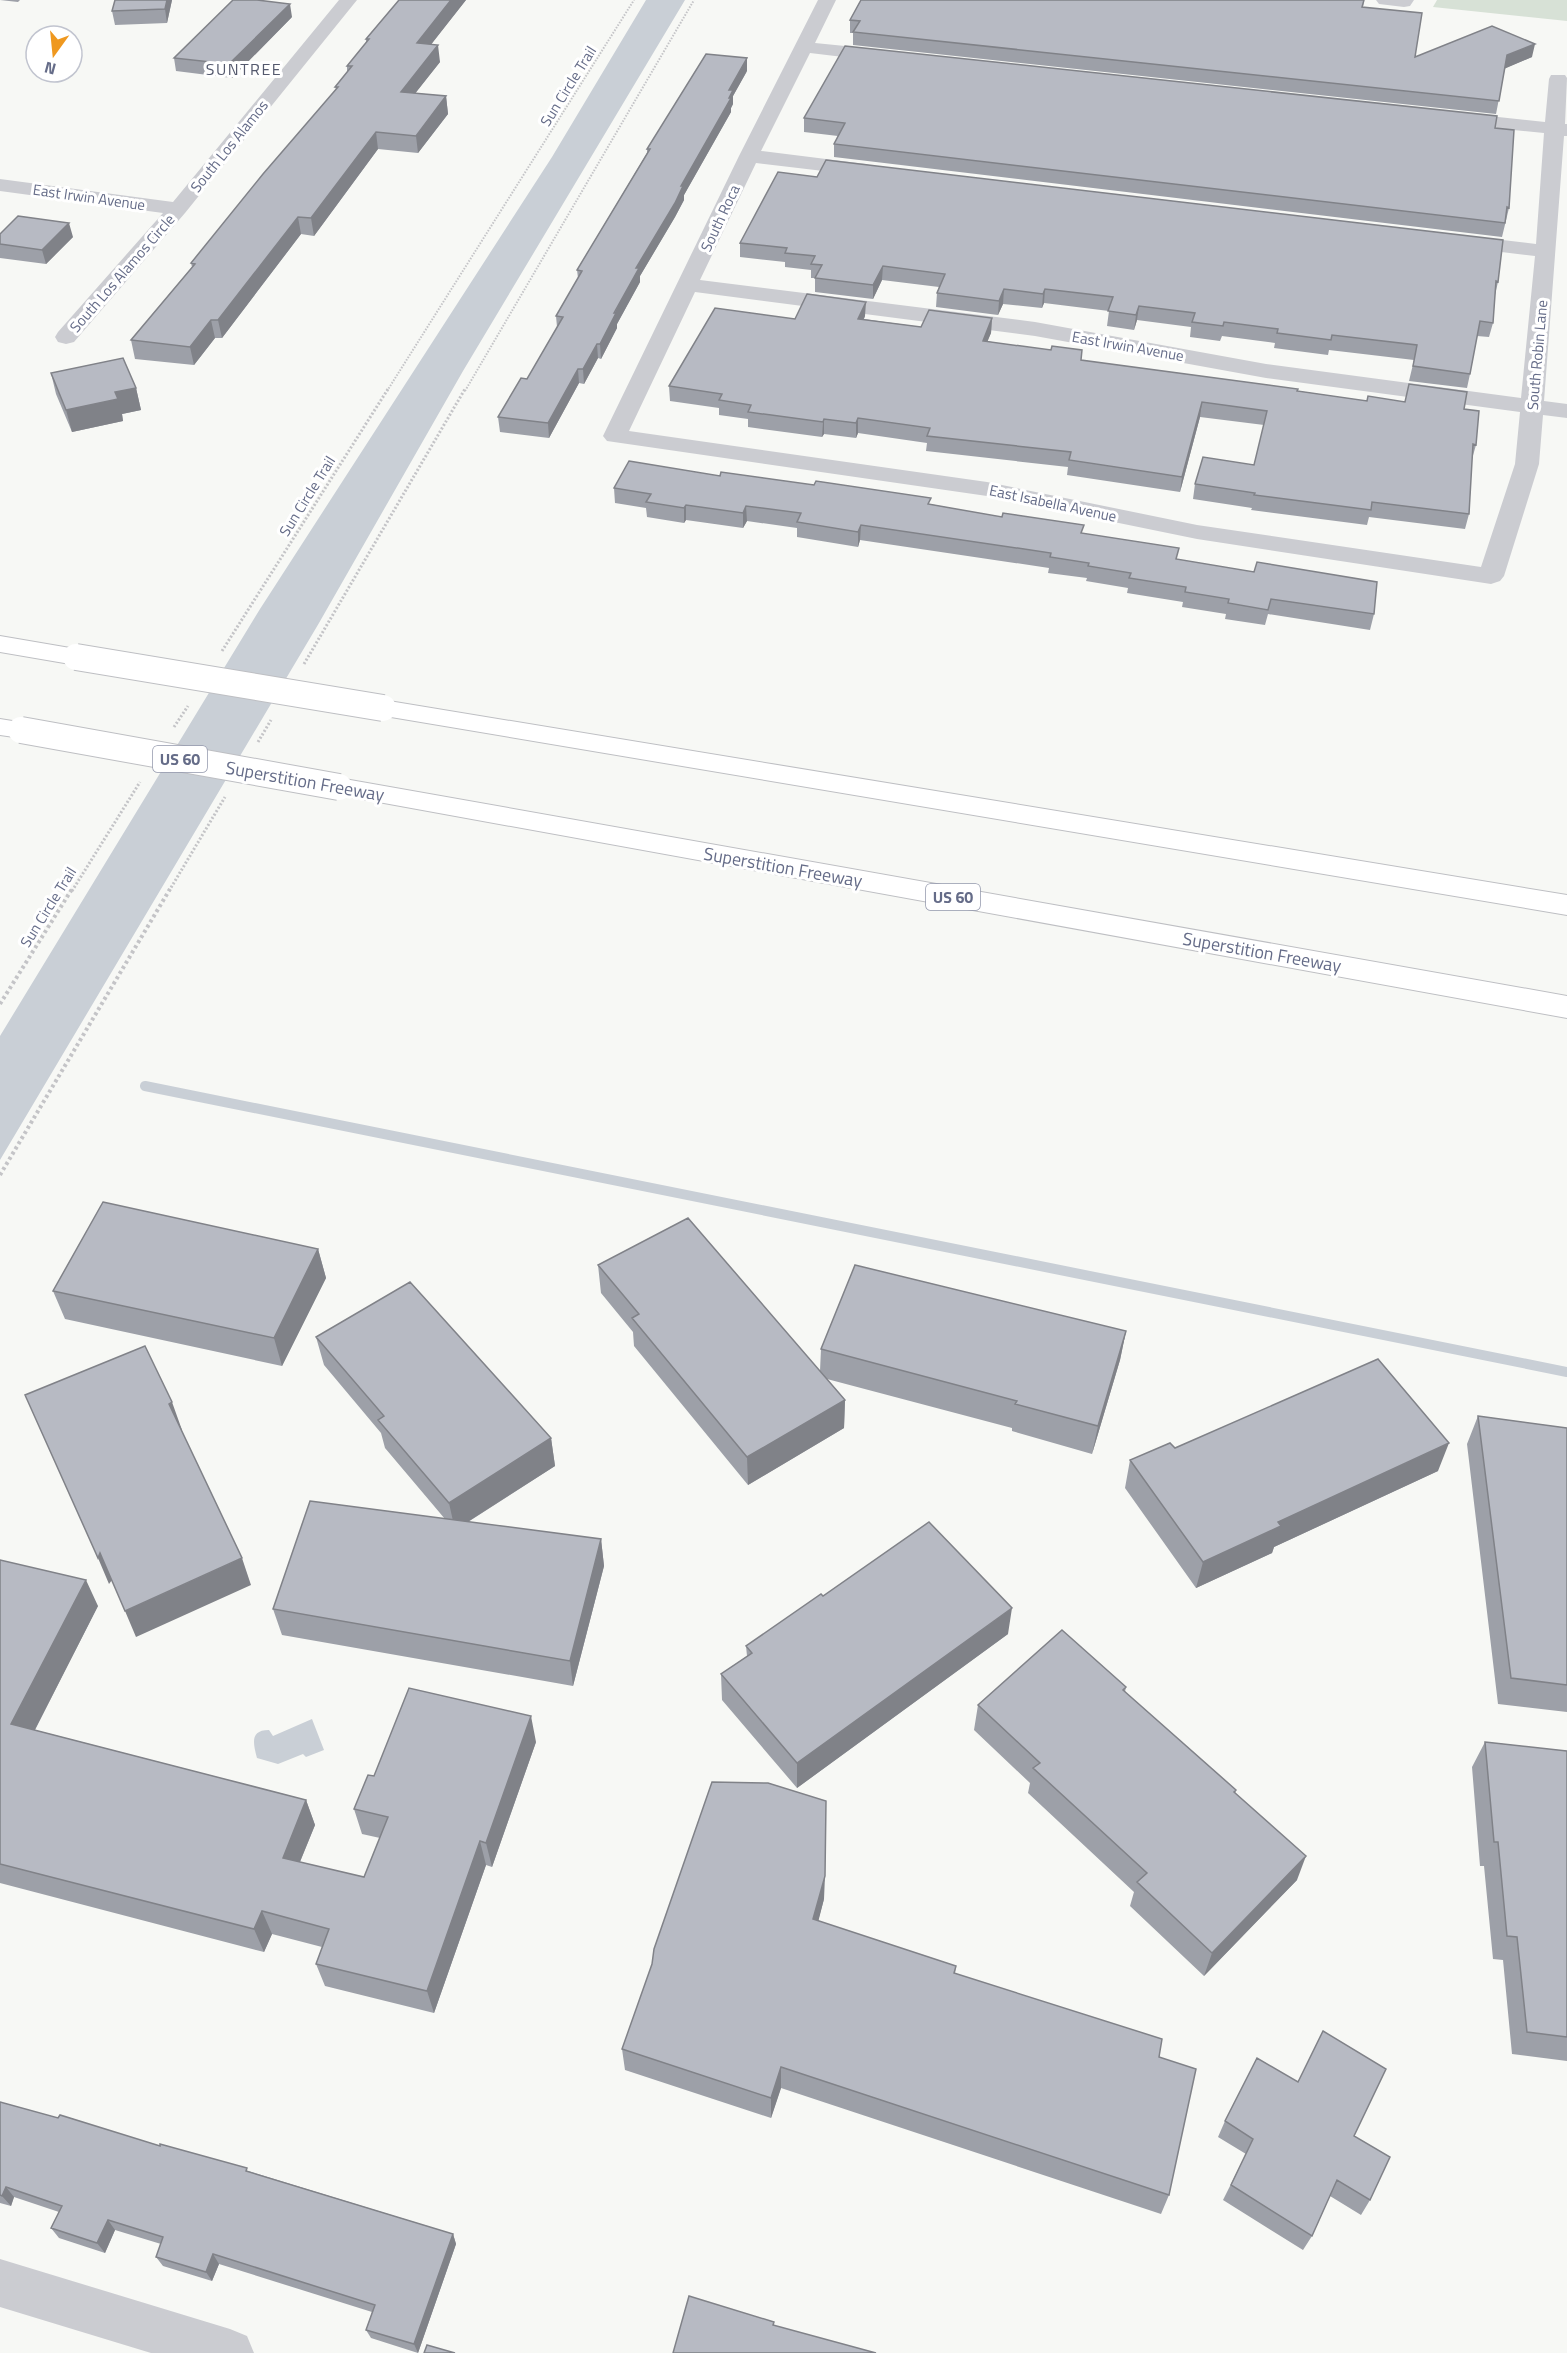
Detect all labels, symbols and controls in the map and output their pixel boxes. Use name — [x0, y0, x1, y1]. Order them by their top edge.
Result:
north arrow — [24, 24, 84, 84]
street label: Sun Circle Trail — [534, 41, 602, 131]
text: N — [42, 55, 59, 82]
district label: SUNTREE — [206, 57, 282, 81]
street label: South Los Alamos — [184, 95, 274, 197]
street label: East Irwin Avenue — [31, 178, 147, 216]
street label: South Roca — [694, 180, 746, 255]
street label: South Los Alamos Circle — [64, 209, 180, 337]
street label: South Robin Lane — [1521, 299, 1553, 411]
street label: East Irwin Avenue — [1070, 325, 1186, 367]
street label: Sun Circle Trail — [273, 451, 341, 541]
street label: East Isabella Avenue — [987, 478, 1119, 528]
road number: US 60 — [153, 746, 207, 772]
street label: Superstition Freeway — [224, 754, 387, 808]
street label: Superstition Freeway — [702, 840, 865, 894]
street label: Sun Circle Trail — [14, 862, 82, 952]
road number: US 60 — [926, 884, 980, 910]
street label: Superstition Freeway — [1181, 925, 1344, 979]

